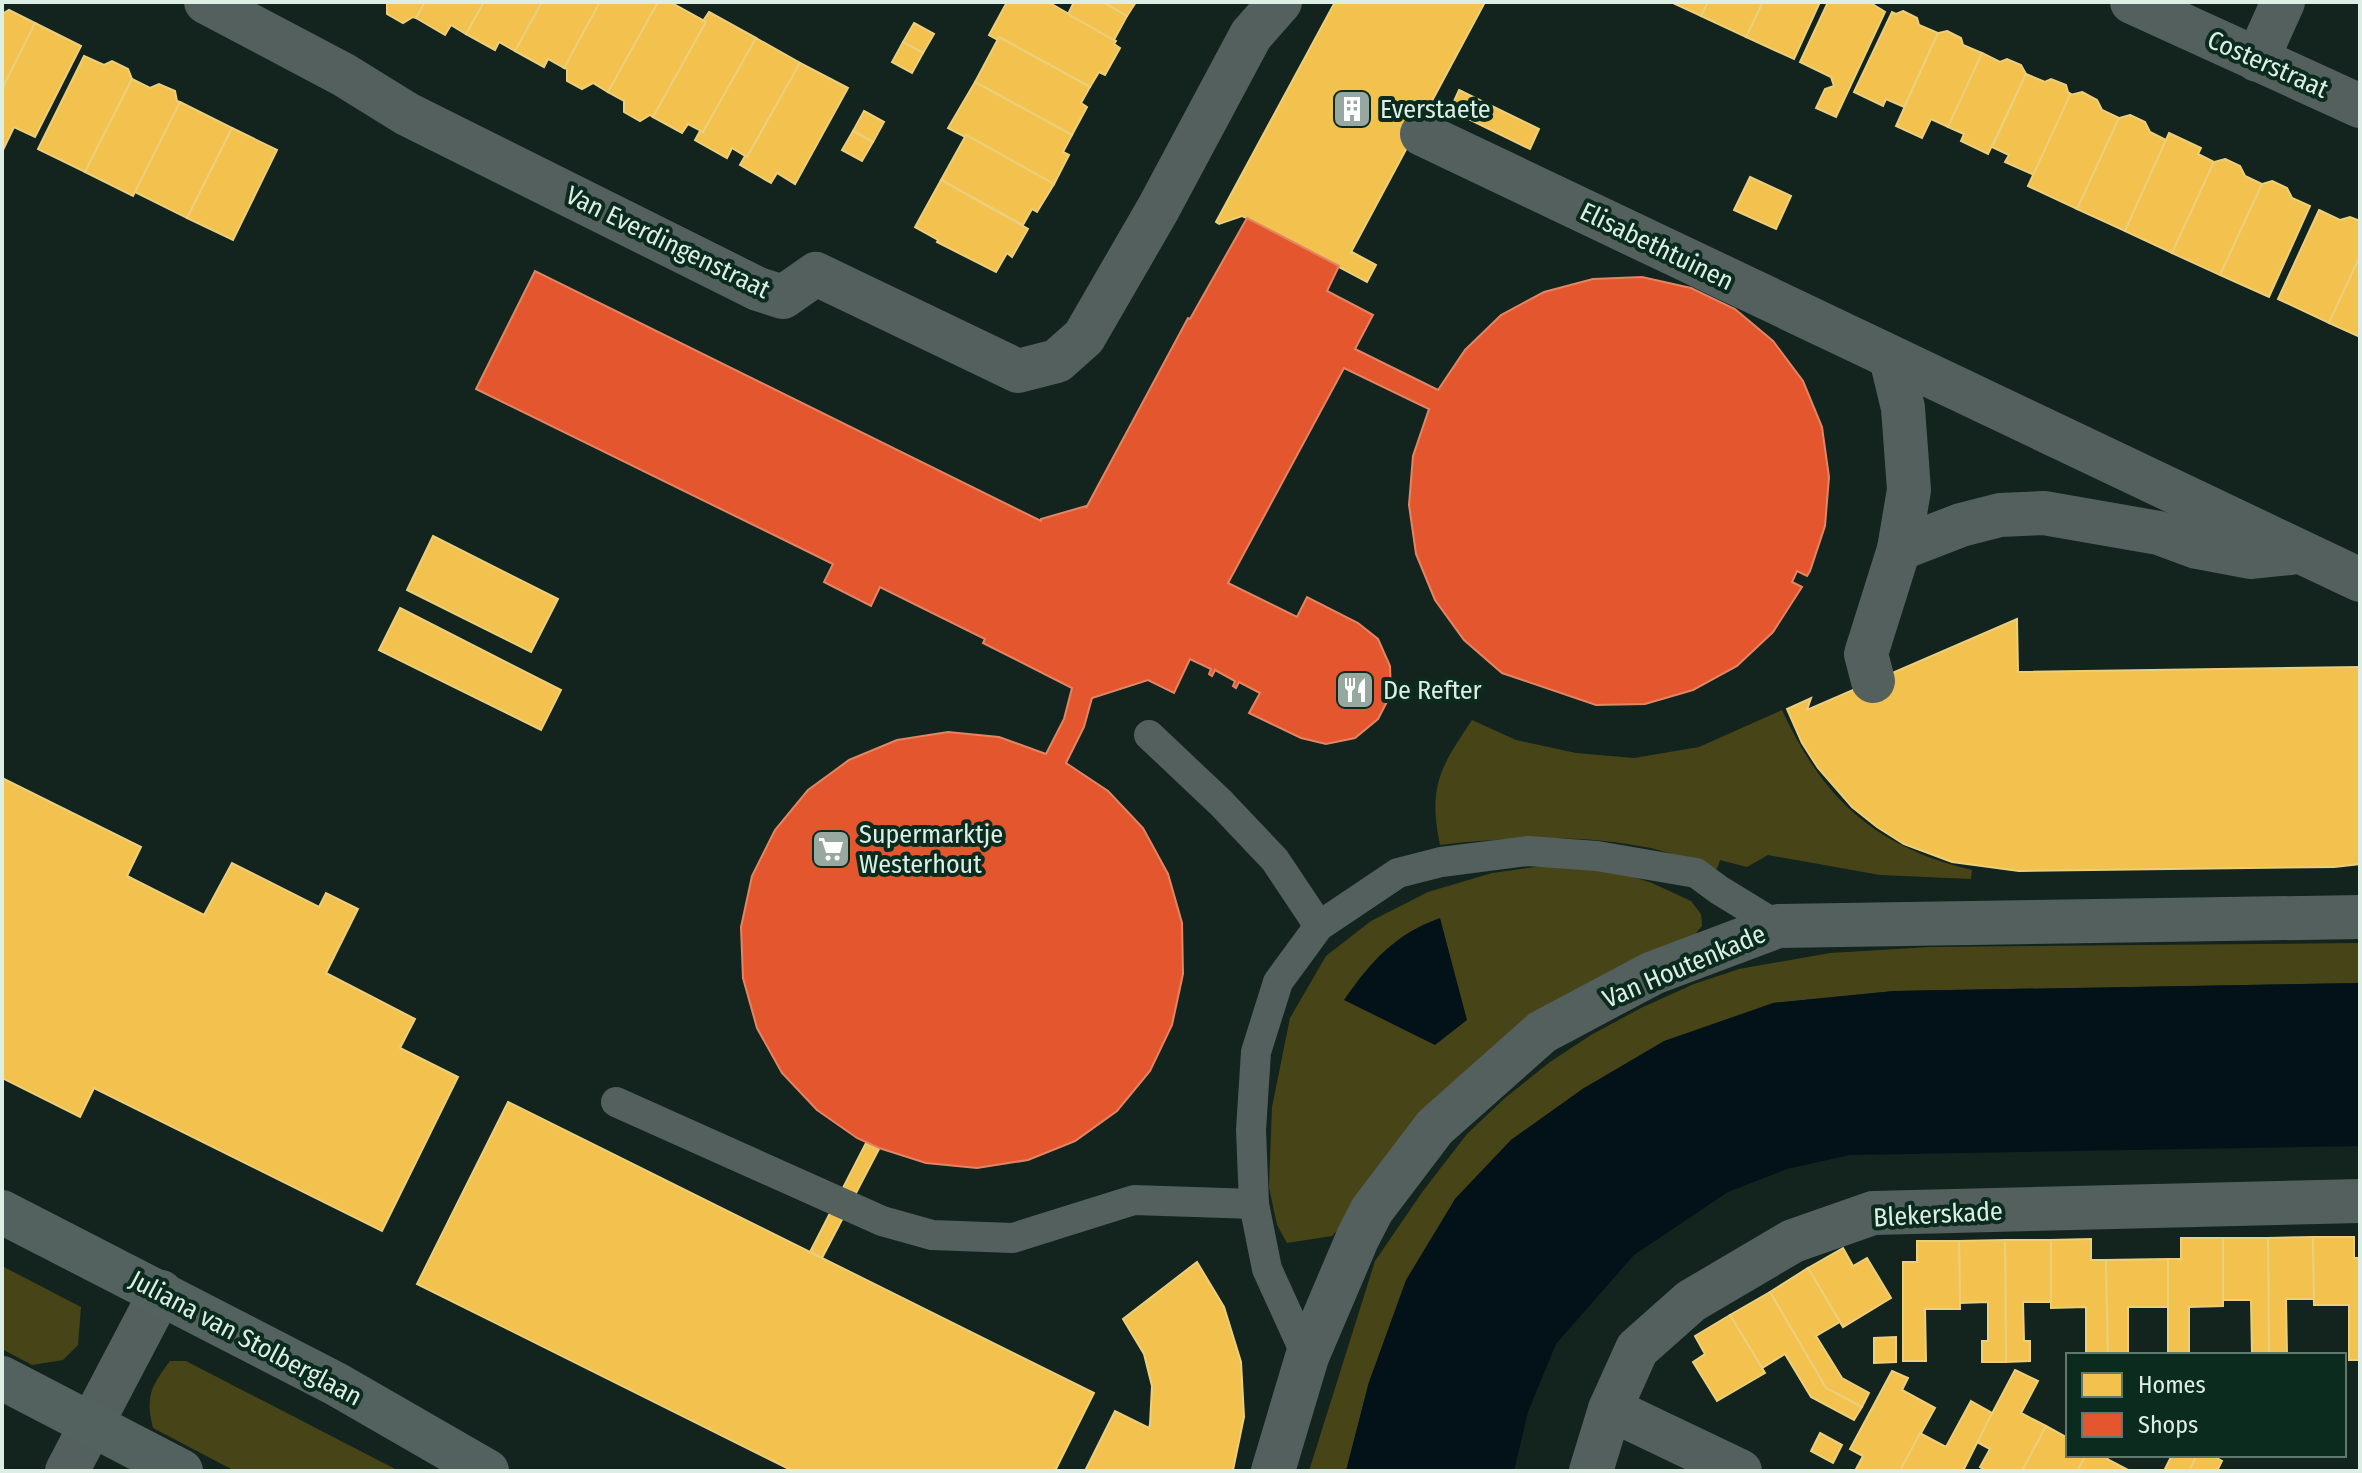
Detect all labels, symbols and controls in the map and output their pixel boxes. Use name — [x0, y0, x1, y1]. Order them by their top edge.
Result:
street label: Costerstraat — [2203, 24, 2333, 105]
building icon: Everstaete — [1331, 88, 1373, 130]
place label: Everstaete — [1380, 94, 1491, 125]
street label: Van Everdingenstraat — [561, 180, 775, 306]
street label: Elisabethtuinen — [1575, 196, 1739, 297]
restaurant icon: De Refter — [1334, 669, 1376, 711]
place label: De Refter — [1383, 675, 1482, 706]
place label: Supermarktje Westerhout — [859, 819, 1003, 880]
supermarket icon: Supermarktje Westerhout — [810, 828, 852, 870]
street label: Van Houtenkade — [1598, 918, 1770, 1015]
street label: Blekerskade — [1873, 1196, 2004, 1233]
street label: Juliana van Stolberglaan — [125, 1264, 367, 1413]
legend — [2066, 1353, 2346, 1457]
text: Homes — [2138, 1371, 2206, 1399]
text: Shops — [2138, 1411, 2198, 1439]

